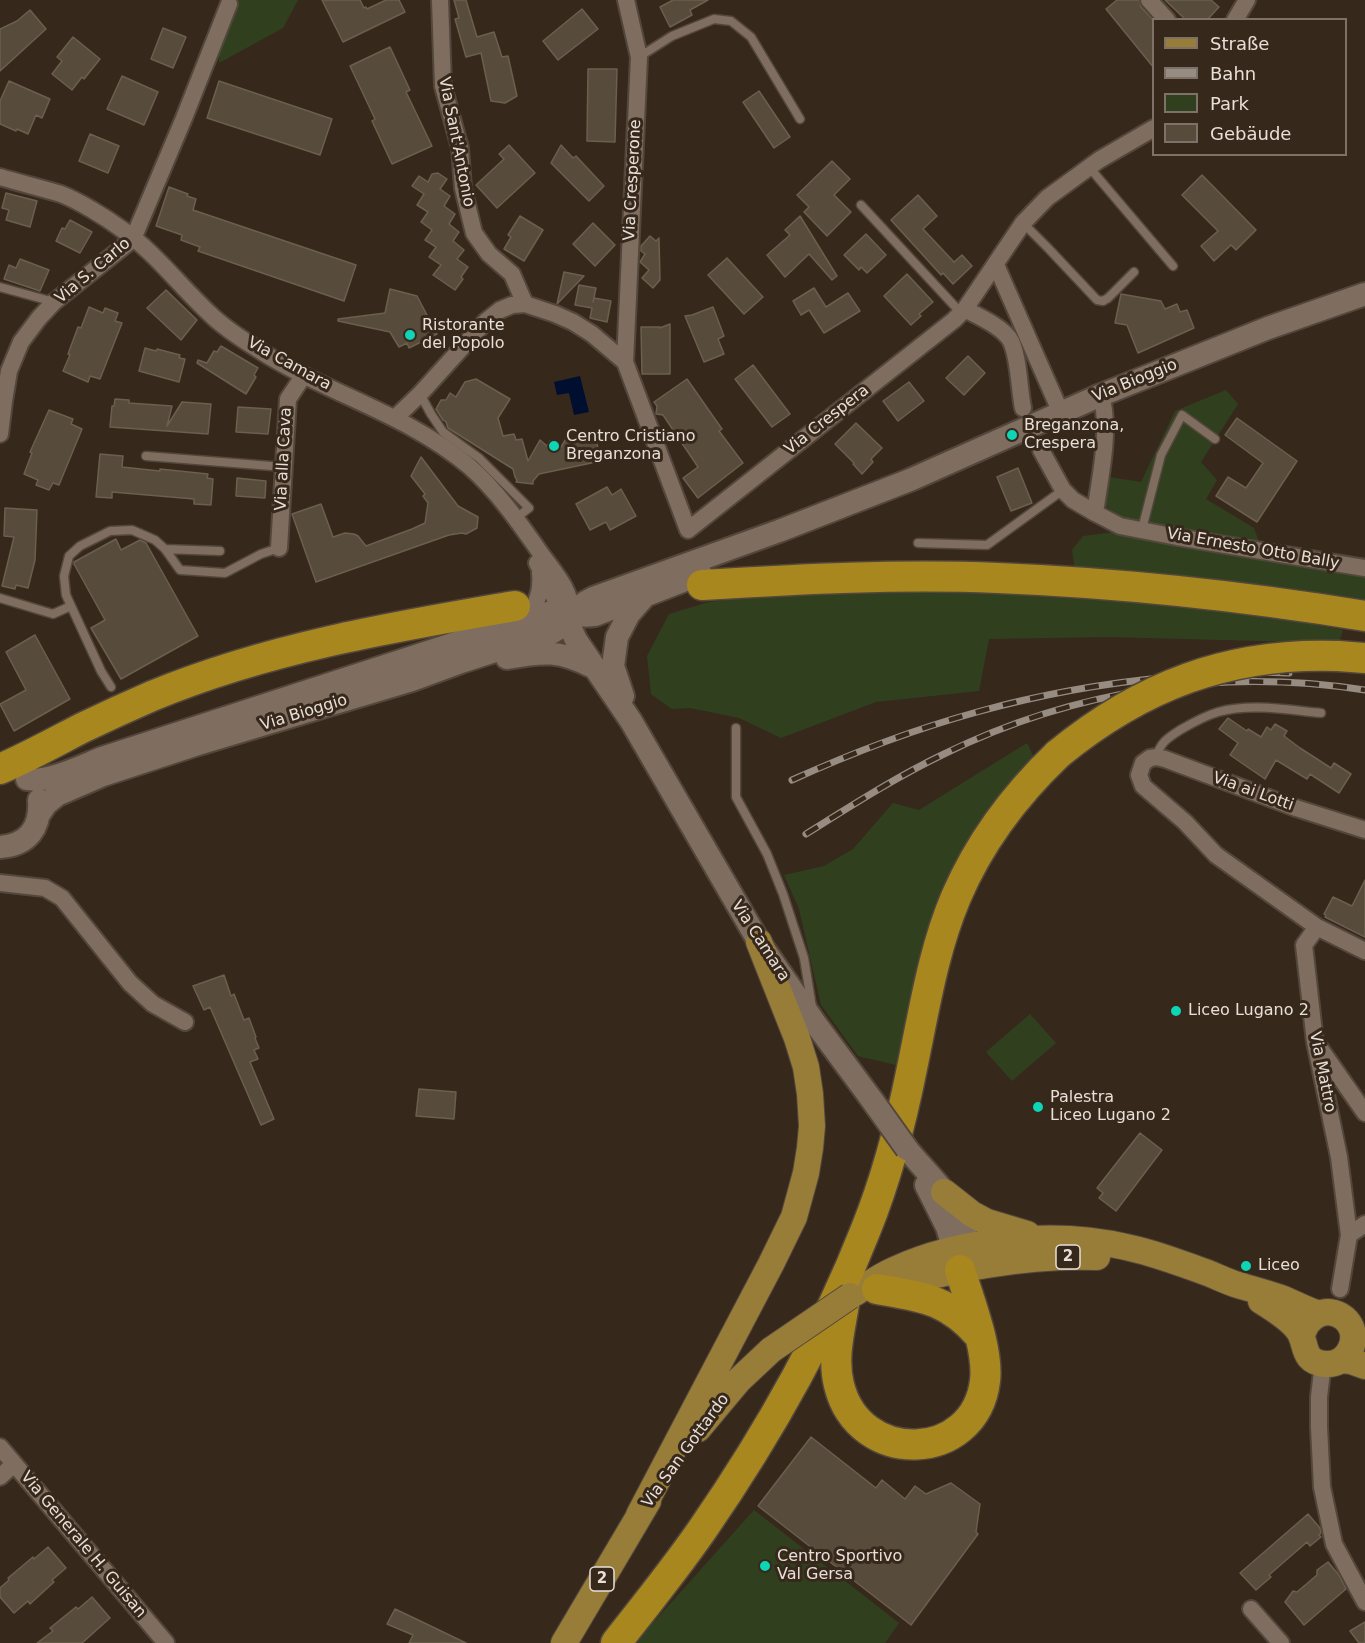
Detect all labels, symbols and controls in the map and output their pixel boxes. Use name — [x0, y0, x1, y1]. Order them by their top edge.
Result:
legend — [1152, 18, 1347, 156]
text: Straße — [1210, 33, 1269, 54]
text: Bahn — [1210, 63, 1256, 84]
street label: Via Sant'Antonio — [434, 75, 478, 209]
text: Park — [1210, 93, 1249, 114]
street label: Via Cresperone — [620, 119, 646, 241]
text: Gebäude — [1210, 123, 1291, 144]
street label: Via S. Carlo — [52, 234, 134, 308]
place label: Ristorante del Popolo — [422, 316, 505, 354]
marker: Ristorante del Popolo — [403, 328, 417, 342]
street label: Via Camara — [244, 333, 334, 395]
street label: Via Bioggio — [1090, 355, 1180, 407]
street label: Via Crespera — [781, 381, 873, 459]
street label: Via alla Cava — [272, 407, 296, 511]
place label: Breganzona, Crespera — [1024, 416, 1124, 454]
place label: Centro Cristiano Breganzona — [566, 427, 696, 465]
marker: Breganzona, Crespera — [1005, 428, 1019, 442]
marker: Centro Cristiano Breganzona — [547, 439, 561, 453]
street label: Via Ernesto Otto Bally — [1165, 524, 1341, 574]
street label: Via Bioggio — [258, 691, 350, 735]
street label: Via ai Lotti — [1210, 768, 1296, 816]
street label: Via Camara — [727, 897, 793, 985]
place label: Liceo Lugano 2 — [1188, 1001, 1309, 1021]
marker: Liceo Lugano 2 — [1169, 1004, 1183, 1018]
street label: Via Mattro — [1305, 1030, 1339, 1114]
place label: Palestra Liceo Lugano 2 — [1050, 1088, 1171, 1126]
marker: Palestra Liceo Lugano 2 — [1031, 1100, 1045, 1114]
road number: 2 — [1056, 1245, 1080, 1269]
place label: Liceo — [1258, 1256, 1300, 1276]
marker: Liceo — [1239, 1259, 1253, 1273]
street label: Via San Gottardo — [638, 1390, 734, 1512]
street label: Via Generale H. Guisan — [16, 1468, 150, 1622]
place label: Centro Sportivo Val Gersa — [777, 1547, 902, 1585]
marker: Centro Sportivo Val Gersa — [758, 1559, 772, 1573]
road number: 2 — [590, 1567, 614, 1591]

